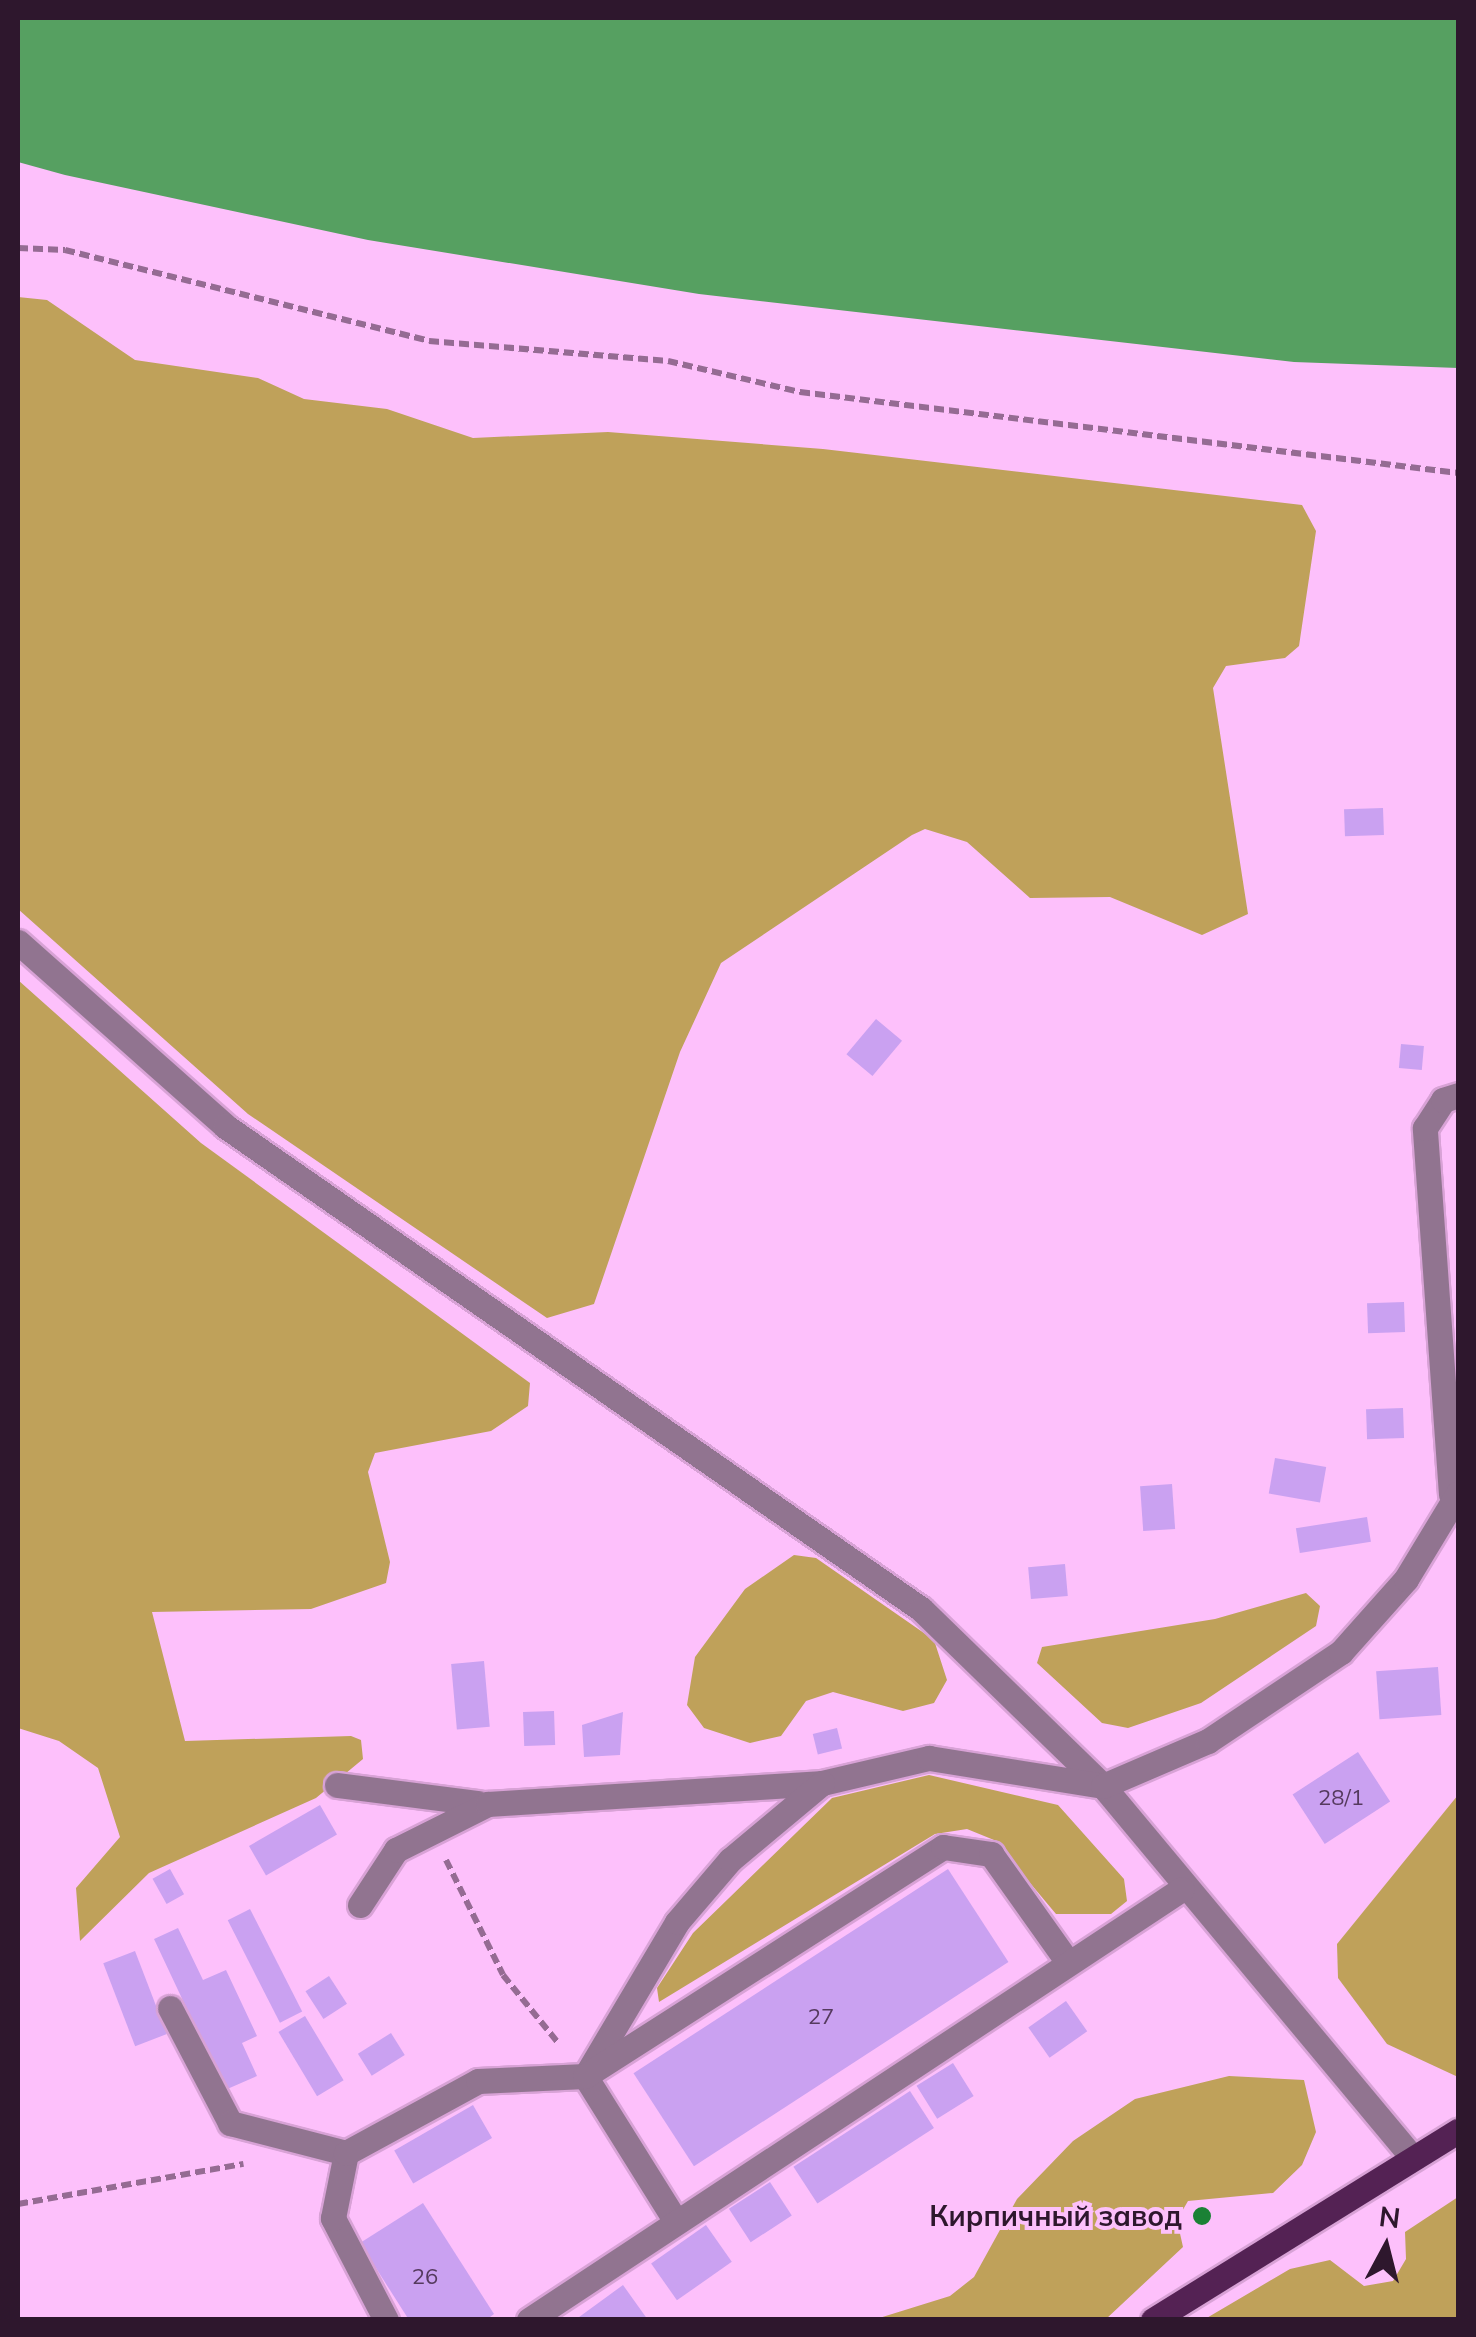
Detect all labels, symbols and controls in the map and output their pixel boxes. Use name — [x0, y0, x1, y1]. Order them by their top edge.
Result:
house number: 28/1 — [1318, 1785, 1364, 1811]
house number: 27 — [808, 2004, 834, 2030]
north arrow — [1336, 2197, 1436, 2297]
text: N — [1377, 2198, 1402, 2235]
place label: Кирпичный завод — [929, 2199, 1182, 2233]
marker: Кирпичный завод — [1191, 2205, 1213, 2227]
house number: 26 — [412, 2264, 438, 2290]

